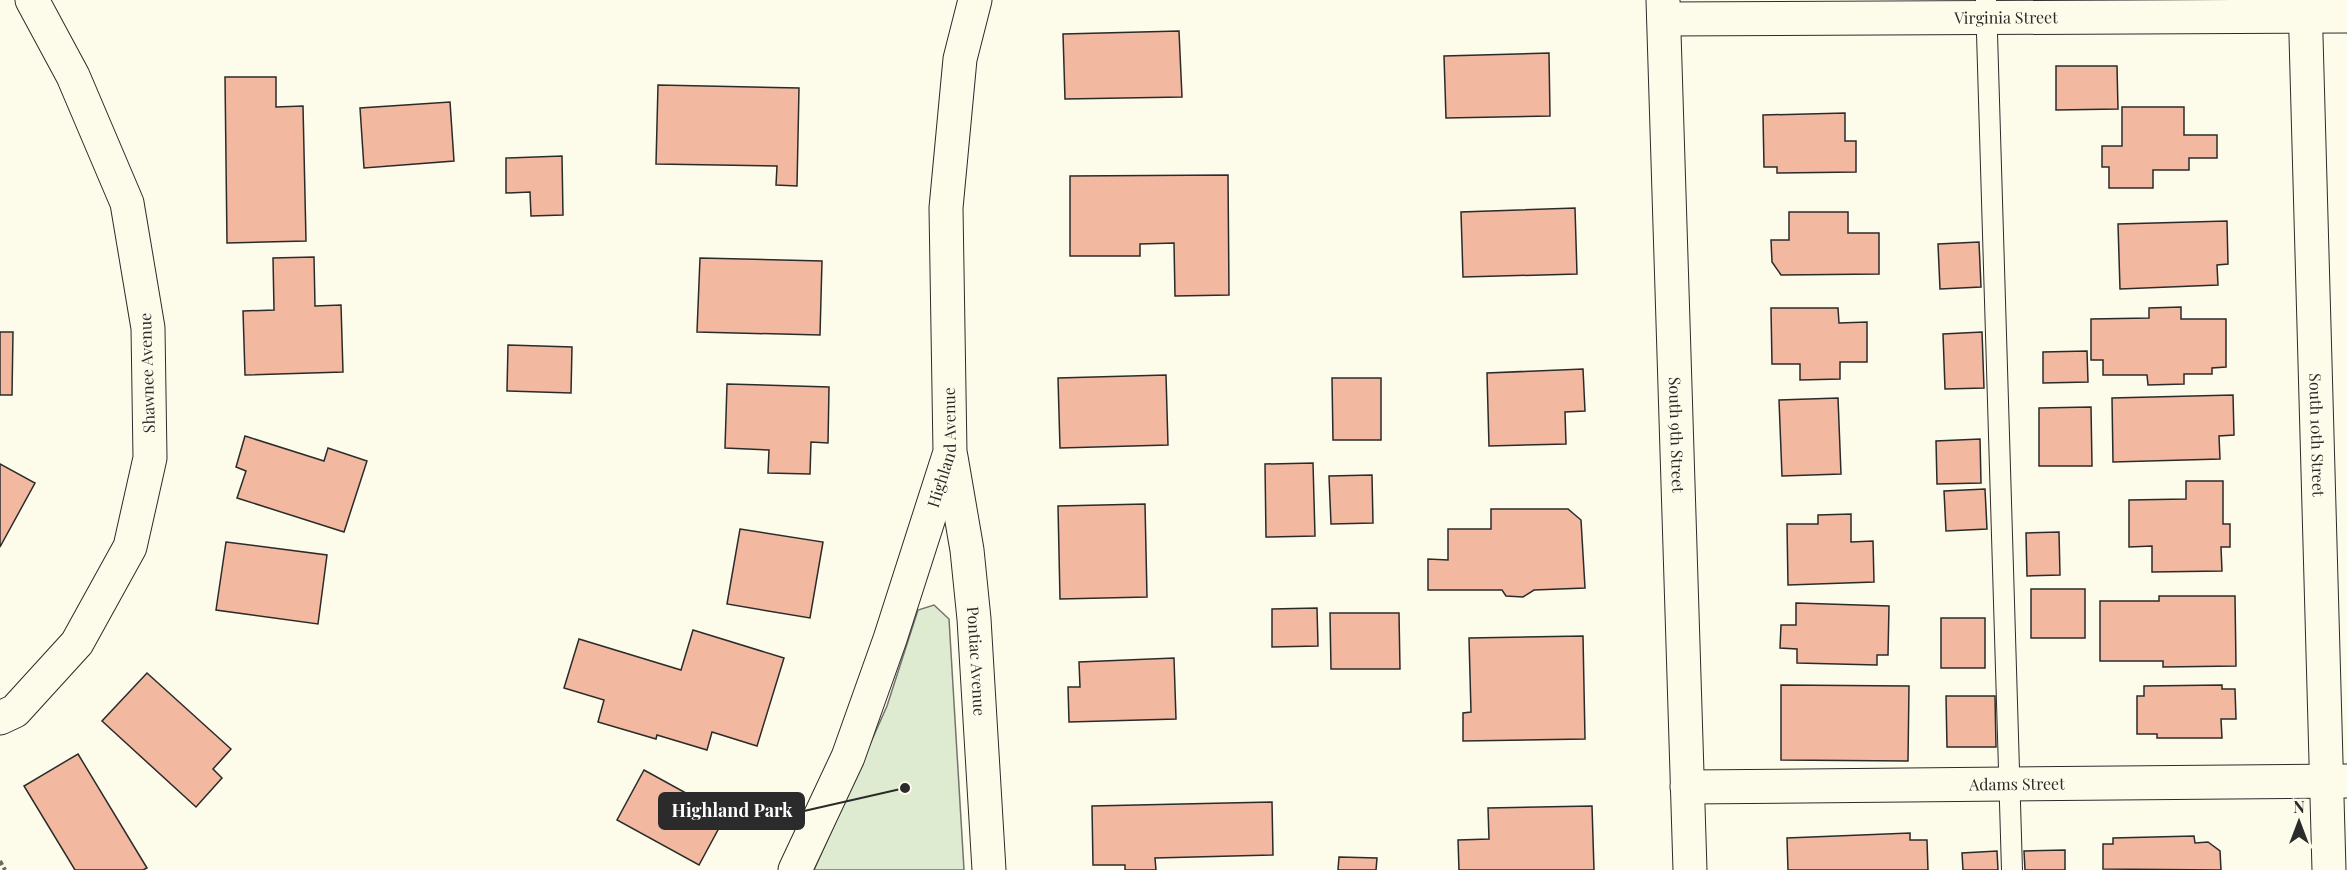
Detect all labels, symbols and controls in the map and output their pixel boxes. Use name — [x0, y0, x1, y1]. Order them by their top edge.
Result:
street label: Virginia Street — [1953, 6, 2058, 28]
street label: Shawnee Avenue — [134, 313, 159, 433]
street label: South 10th Street — [2305, 373, 2330, 497]
street label: South 9th Street — [1665, 376, 1689, 493]
street label: Highland Avenue — [922, 387, 960, 510]
street label: Pontiac Avenue — [963, 605, 991, 717]
street label: Adams Street — [1968, 773, 2065, 794]
north arrow — [2269, 792, 2329, 852]
callout: Highland Park — [659, 793, 804, 829]
text: N — [2293, 796, 2305, 817]
text: Highland Park — [671, 798, 793, 822]

